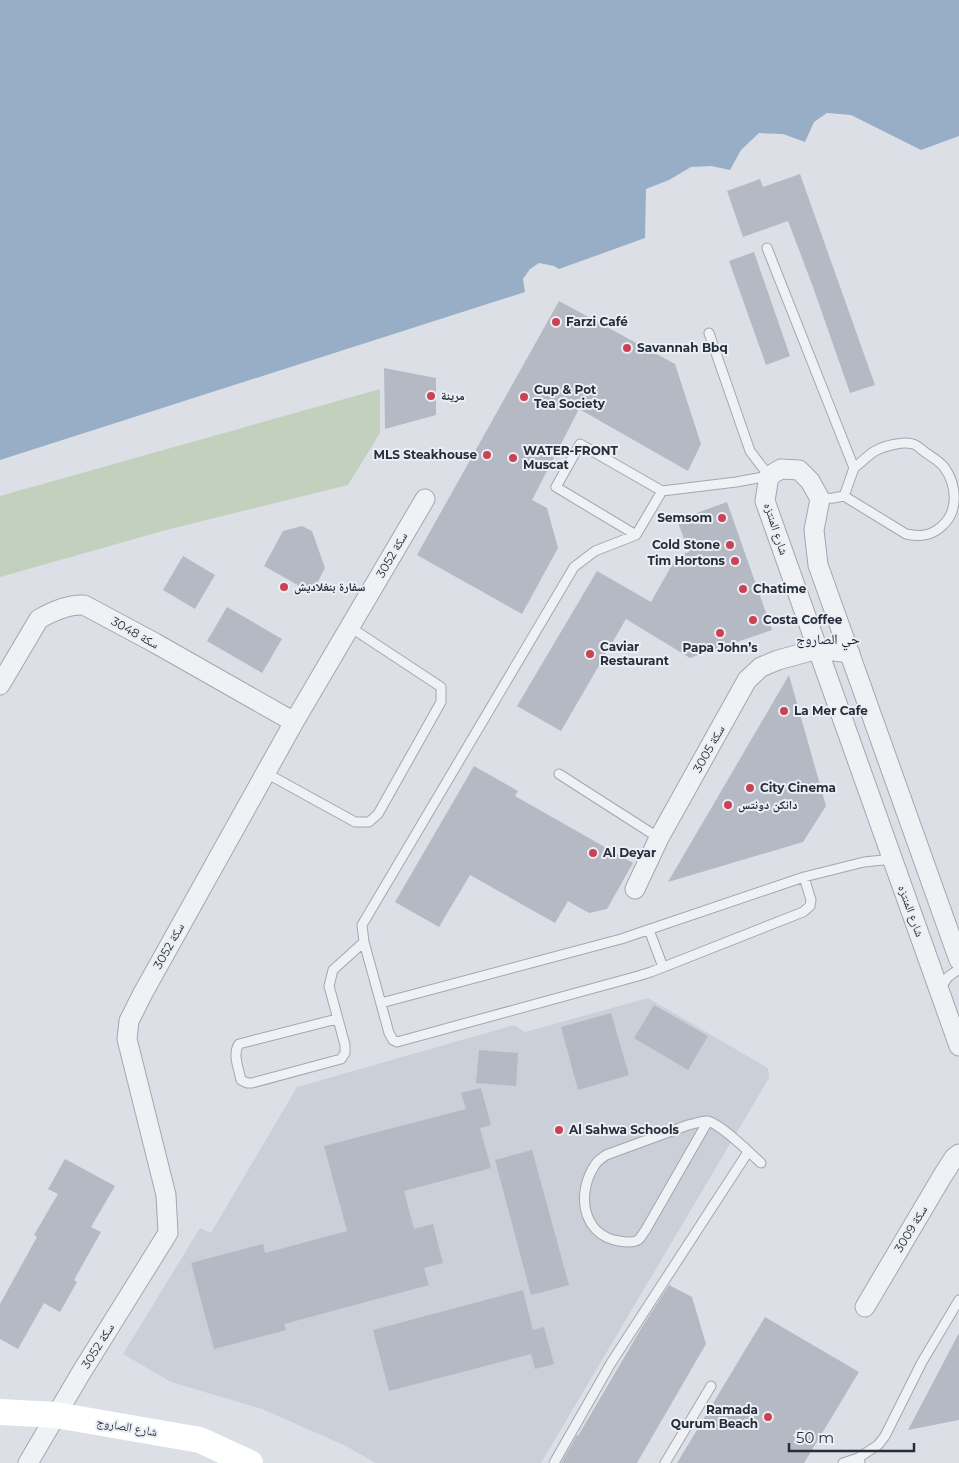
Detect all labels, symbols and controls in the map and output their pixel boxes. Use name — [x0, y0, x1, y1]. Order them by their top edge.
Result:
place label: Farzi Café — [566, 314, 628, 329]
marker: Farzi Café — [550, 316, 562, 328]
place label: Savannah Bbq — [637, 340, 728, 355]
marker: Savannah Bbq — [621, 342, 633, 354]
place label: Cup & Pot Tea Society — [534, 382, 606, 411]
place label: مرينة — [441, 388, 465, 403]
marker: مرينة — [425, 390, 437, 402]
marker: Cup & Pot Tea Society — [518, 391, 530, 403]
place label: WATER-FRONT Muscat — [523, 443, 618, 472]
place label: MLS Steakhouse — [374, 447, 477, 462]
marker: MLS Steakhouse — [481, 449, 493, 461]
marker: WATER-FRONT Muscat — [507, 452, 519, 464]
street label: شارع المنتزه — [760, 501, 792, 557]
place label: Semsom — [657, 510, 712, 525]
marker: Semsom — [716, 512, 728, 524]
street label: سكة 3052 — [373, 529, 411, 580]
place label: Cold Stone — [652, 537, 720, 552]
marker: Cold Stone — [724, 539, 736, 551]
place label: Tim Hortons — [648, 553, 726, 568]
marker: Tim Hortons — [729, 555, 741, 567]
place label: سفارة بنغلاديش — [294, 579, 365, 595]
marker: سفارة بنغلاديش — [278, 581, 290, 593]
place label: Chatime — [753, 581, 807, 596]
marker: Chatime — [737, 583, 749, 595]
place label: Costa Coffee — [763, 612, 843, 627]
street label: سكة 3048 — [109, 613, 162, 652]
marker: Costa Coffee — [747, 614, 759, 626]
marker: Papa John’s — [714, 627, 726, 639]
district label: حي الصاروج — [796, 630, 860, 651]
place label: Caviar Restaurant — [600, 639, 670, 668]
place label: Papa John’s — [682, 640, 758, 655]
marker: Caviar Restaurant — [584, 648, 596, 660]
place label: La Mer Cafe — [794, 703, 868, 718]
marker: La Mer Cafe — [778, 705, 790, 717]
street label: سكة 3005 — [690, 723, 728, 775]
place label: City Cinema — [760, 780, 836, 795]
marker: City Cinema — [744, 782, 756, 794]
place label: دانكن دونتس — [738, 797, 797, 813]
marker: دانكن دونتس — [722, 799, 734, 811]
place label: Al Deyar — [602, 845, 656, 860]
marker: Al Deyar — [587, 847, 599, 859]
street label: شارع المنتزه — [894, 883, 928, 939]
street label: سكة 3052 — [150, 920, 187, 971]
place label: Al Sahwa Schools — [568, 1122, 680, 1137]
marker: Al Sahwa Schools — [553, 1124, 565, 1136]
street label: سكة 3009 — [891, 1203, 930, 1255]
street label: سكة 3052 — [78, 1320, 117, 1371]
place label: Ramada Qurum Beach — [671, 1402, 758, 1431]
marker: Ramada Qurum Beach — [762, 1411, 774, 1423]
street label: شارع الصاروج — [95, 1414, 159, 1440]
scale bar — [789, 1420, 914, 1452]
text: 50 m — [796, 1428, 834, 1447]

